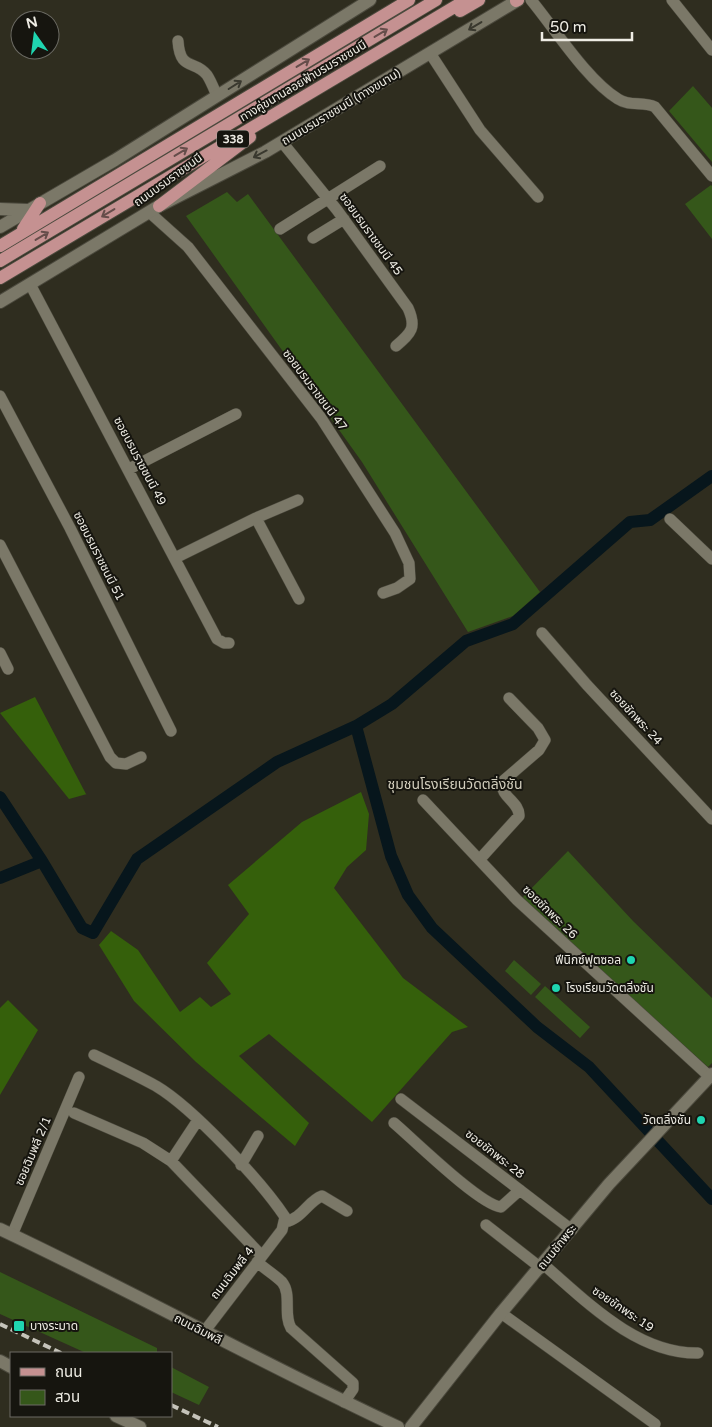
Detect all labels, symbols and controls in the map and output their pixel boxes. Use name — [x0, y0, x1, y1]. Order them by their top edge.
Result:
north arrow — [10, 10, 60, 60]
scale bar — [542, 10, 632, 42]
text: N — [24, 13, 39, 32]
text: 50 m — [550, 18, 587, 36]
one-way arrow — [468, 22, 482, 32]
one-way arrow — [373, 28, 387, 38]
street label: ทางคู่ขนานลอยฟ้าบรมราชชนนี — [237, 38, 369, 124]
one-way arrow — [296, 58, 310, 68]
street label: ถนนบรมราชชนนี (ทางขนาน) — [279, 66, 403, 148]
one-way arrow — [228, 79, 242, 89]
road number: 338 — [217, 130, 249, 148]
one-way arrow — [174, 147, 188, 157]
one-way arrow — [253, 150, 268, 159]
street label: ถนนบรมราชชนนี — [131, 151, 205, 209]
street label: ซอยบรมราชชนนี 45 — [337, 190, 405, 278]
one-way arrow — [102, 209, 116, 219]
one-way arrow — [34, 230, 48, 240]
street label: ซอยบรมราชชนนี 47 — [280, 347, 350, 433]
street label: ซอยบรมราชชนนี 49 — [111, 414, 169, 508]
street label: ซอยบรมราชชนนี 51 — [71, 509, 127, 603]
street label: ซอยชักพระ 24 — [607, 686, 666, 748]
district label: ชุมชนโรงเรียนวัดตลิ่งชัน — [387, 775, 523, 793]
street label: ซอยชักพระ 26 — [520, 882, 580, 942]
place label: ฟีนิกซ์ฟุตซอล — [555, 953, 621, 967]
marker: ฟีนิกซ์ฟุตซอล — [625, 954, 637, 966]
place label: โรงเรียนวัดตลิ่งชัน — [566, 980, 654, 995]
marker: โรงเรียนวัดตลิ่งชัน — [550, 982, 562, 994]
place label: วัดตลิ่งชัน — [643, 1112, 691, 1127]
street label: ซอยฉิมพลี 2/1 — [12, 1114, 54, 1188]
marker: วัดตลิ่งชัน — [695, 1114, 707, 1126]
street label: ซอยชักพระ 28 — [463, 1127, 527, 1181]
street label: ถนนชักพระ — [535, 1222, 579, 1272]
street label: ถนนฉิมพลี 4 — [207, 1244, 257, 1302]
street label: ซอยชักพระ 19 — [590, 1283, 656, 1335]
street label: ถนนฉิมพลี — [172, 1311, 224, 1347]
marker: บางระมาด — [12, 1319, 26, 1333]
place label: บางระมาด — [30, 1319, 78, 1333]
legend — [10, 1352, 172, 1417]
text: ถนน — [55, 1363, 82, 1381]
text: สวน — [55, 1388, 80, 1406]

